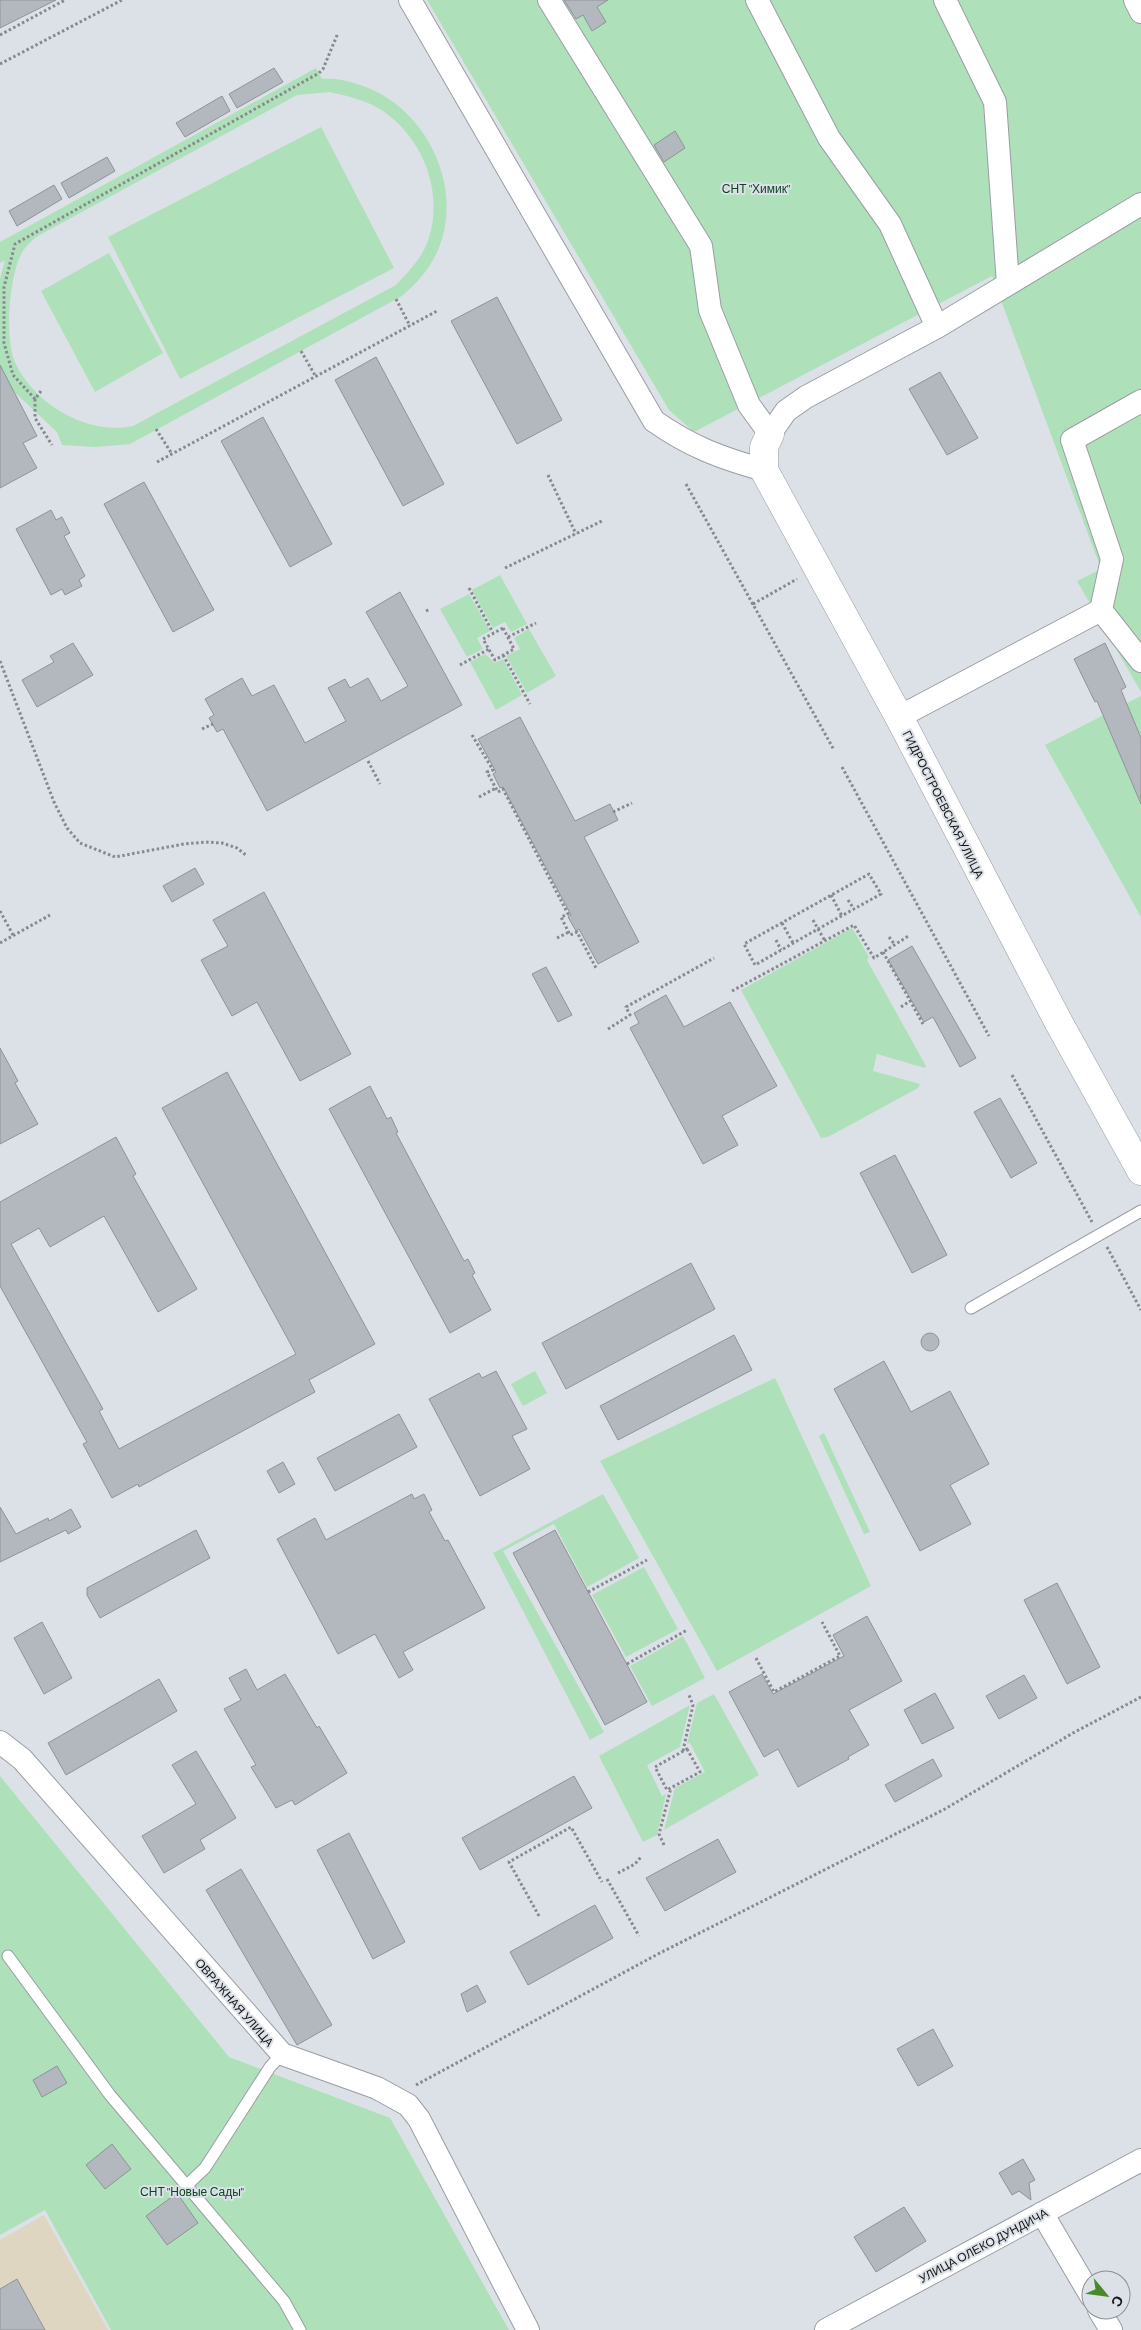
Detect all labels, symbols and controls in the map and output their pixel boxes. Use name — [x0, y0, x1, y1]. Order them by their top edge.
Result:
park label: СНТ "Химик" — [722, 181, 790, 195]
street label: ГИДРОСТРОЕВСКАЯ УЛИЦА — [900, 728, 987, 881]
street label: ОВРАЖНАЯ УЛИЦА — [192, 1955, 277, 2050]
park label: СНТ "Новые Сады" — [140, 2184, 244, 2199]
street label: УЛИЦА ОЛЕКО ДУНДИЧА — [916, 2205, 1050, 2286]
north arrow — [1081, 2270, 1131, 2320]
text: С — [1108, 2293, 1128, 2310]

